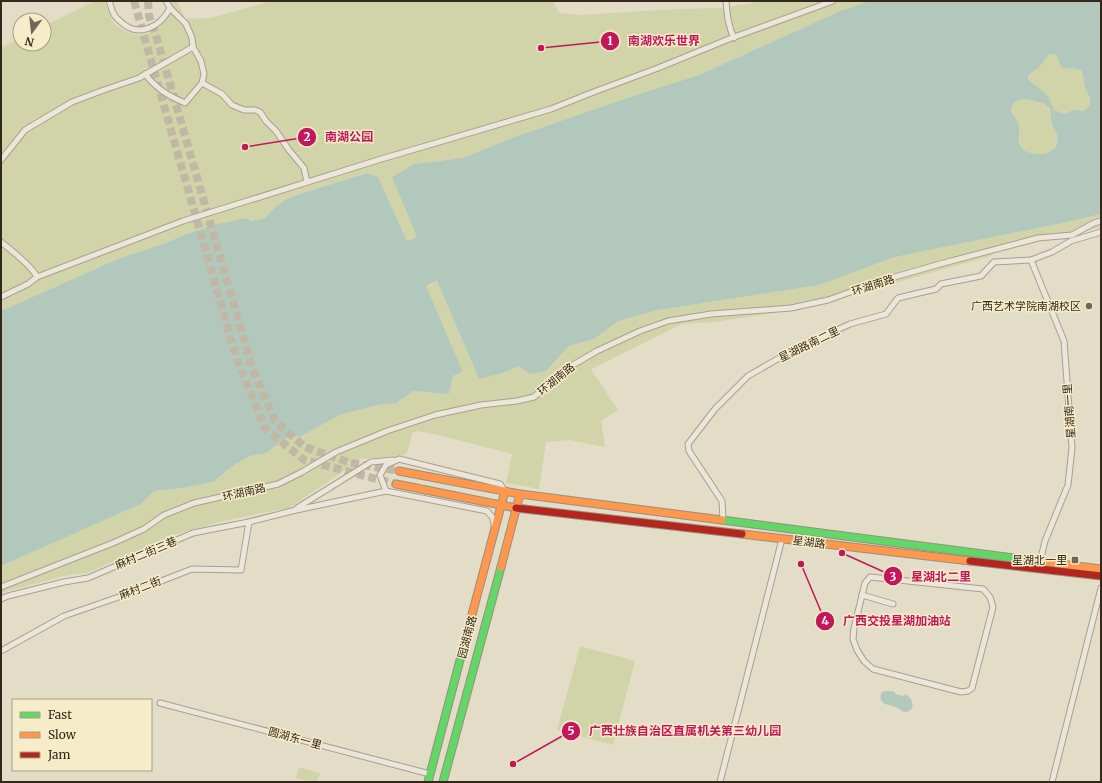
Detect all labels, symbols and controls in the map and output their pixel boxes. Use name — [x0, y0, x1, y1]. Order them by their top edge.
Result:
north arrow — [12, 12, 52, 52]
callout: 南湖欢乐世界 — [600, 29, 708, 53]
text: 1 — [607, 33, 613, 48]
text: 南湖欢乐世界 — [628, 33, 700, 48]
text: N — [23, 34, 35, 50]
callout: 南湖公园 — [297, 125, 381, 149]
text: 2 — [303, 129, 311, 144]
text: 南湖公园 — [325, 129, 373, 144]
street label: 环湖南路 — [850, 272, 896, 298]
place label: 广西艺术学院南湖校区 — [971, 299, 1081, 313]
marker: 广西艺术学院南湖校区 — [1084, 301, 1094, 311]
street label: 星湖路南二里 — [776, 323, 842, 365]
street label: 环湖南路 — [534, 360, 578, 398]
street label: 星湖南一里 — [1060, 383, 1078, 439]
street label: 环湖南路 — [221, 480, 267, 504]
street label: 星湖路 — [792, 533, 826, 551]
street label: 麻村二街三巷 — [113, 534, 179, 572]
place label: 星湖北一里 — [1012, 553, 1067, 567]
marker: 星湖北一里 — [1070, 555, 1080, 565]
callout: 星湖北二里 — [883, 564, 979, 588]
text: 3 — [890, 569, 897, 584]
text: 星湖北二里 — [911, 569, 971, 584]
street label: 麻村二街 — [117, 574, 163, 602]
callout: 广西交投星湖加油站 — [815, 609, 959, 633]
text: 4 — [821, 613, 829, 628]
text: 广西交投星湖加油站 — [843, 613, 951, 628]
street label: 园湖南路 — [455, 614, 479, 660]
legend — [12, 699, 152, 771]
text: Fast — [48, 707, 72, 722]
callout: 广西壮族自治区直属机关第三幼儿园 — [561, 719, 789, 743]
text: 5 — [567, 723, 575, 738]
text: 广西壮族自治区直属机关第三幼儿园 — [589, 723, 781, 738]
street label: 圆湖东一里 — [267, 724, 323, 752]
text: Slow — [48, 727, 77, 742]
text: Jam — [47, 747, 71, 762]

